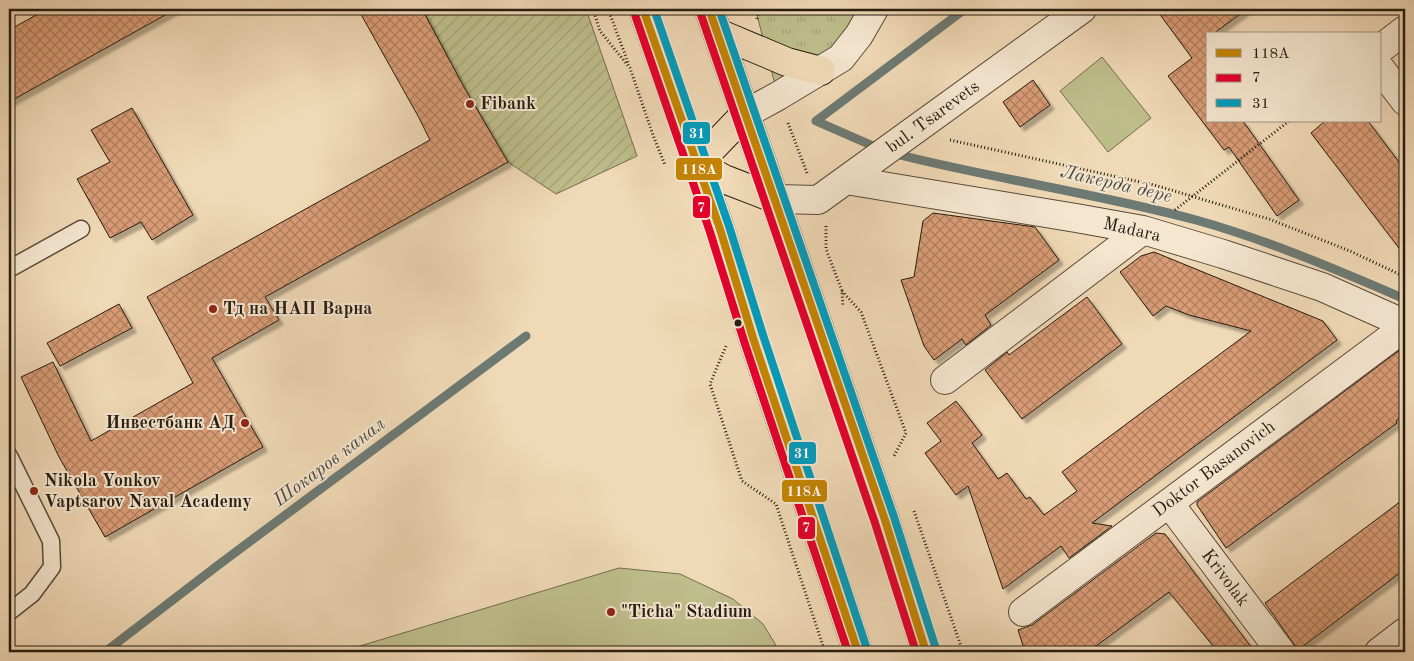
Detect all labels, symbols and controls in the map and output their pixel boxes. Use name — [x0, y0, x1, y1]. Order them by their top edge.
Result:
legend — [1206, 32, 1382, 122]
text: 118А — [1252, 47, 1290, 62]
text: 7 — [1252, 71, 1261, 86]
street label: bul. Tsarevets — [883, 77, 983, 157]
place label: Fibank — [480, 95, 536, 113]
text: 31 — [1252, 97, 1269, 112]
marker: Fibank — [464, 98, 476, 110]
line badge: 31 — [682, 121, 711, 145]
text: 31 — [689, 127, 705, 141]
line badge: 118А — [675, 157, 723, 181]
text: 118А — [682, 163, 717, 177]
water label: Лакерда дере — [1059, 163, 1174, 207]
line badge: 7 — [692, 195, 711, 219]
text: 7 — [697, 201, 705, 215]
street label: Madara — [1101, 215, 1163, 245]
place label: Тд на НАП Варна — [223, 300, 373, 318]
marker: Тд на НАП Варна — [207, 303, 219, 315]
unlabelled marker — [733, 318, 743, 328]
place label: Инвестбанк АД — [105, 414, 235, 432]
water label: Шокаров канал — [270, 415, 389, 512]
marker: Инвестбанк АД — [239, 417, 251, 429]
street label: Doktor Basanovich — [1150, 417, 1279, 521]
line badge: 31 — [788, 441, 817, 465]
text: 31 — [794, 447, 810, 461]
place label: Nikola Yonkov Vaptsarov Naval Academy — [44, 472, 252, 511]
line badge: 118А — [781, 479, 828, 503]
marker: Nikola Yonkov Vaptsarov Naval Academy — [28, 485, 40, 497]
text: 118А — [787, 485, 822, 499]
line badge: 7 — [797, 516, 816, 540]
text: 7 — [802, 521, 810, 535]
street label: Krivolak — [1198, 546, 1252, 610]
place label: "Ticha" Stadium — [621, 603, 752, 621]
marker: "Ticha" Stadium — [605, 606, 617, 618]

